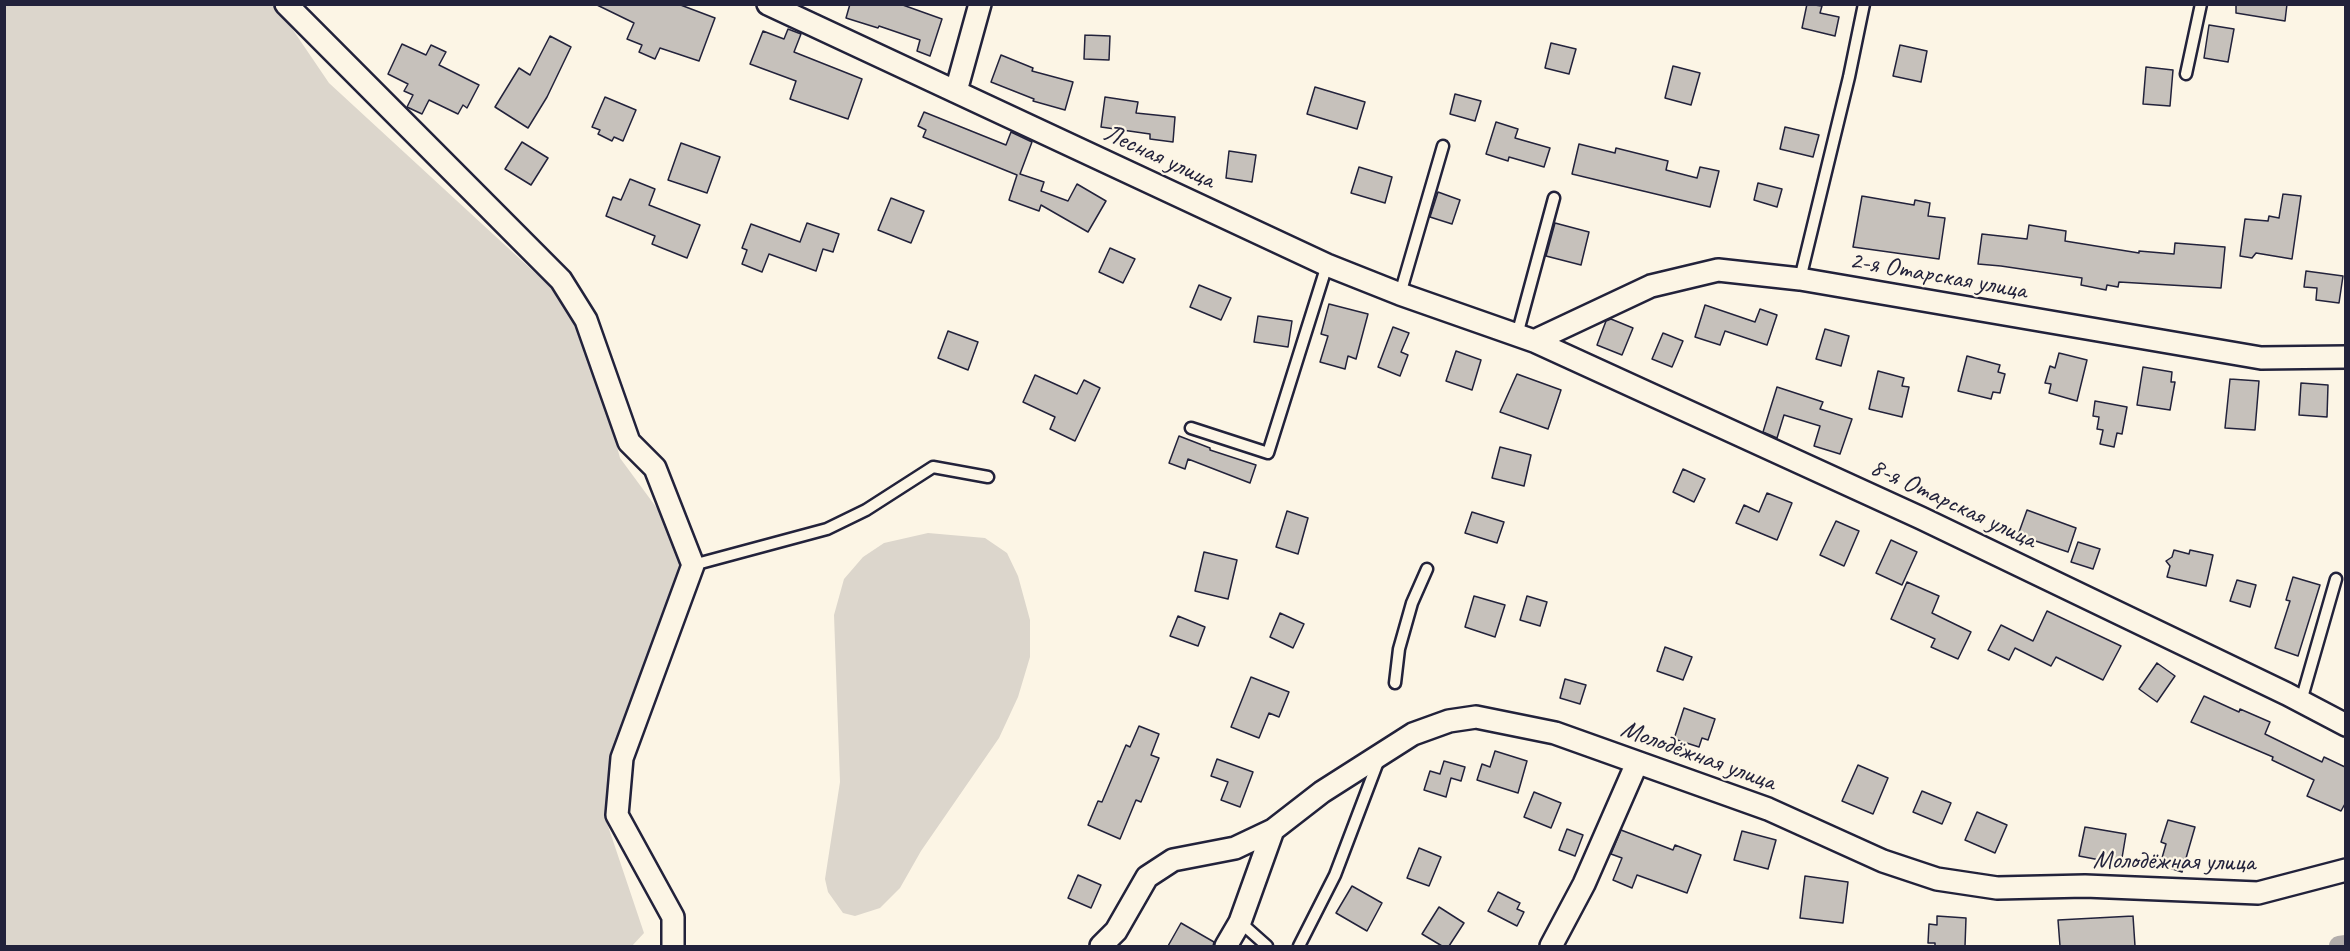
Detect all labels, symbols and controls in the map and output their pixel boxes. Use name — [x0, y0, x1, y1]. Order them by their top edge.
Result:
street label: Лесная улица — [1099, 118, 1219, 196]
street label: 2-я Отарская улица — [1847, 245, 2029, 307]
street label: 8-я Отарская улица — [1865, 452, 2041, 556]
street label: Молодёжная улица — [1616, 714, 1780, 798]
street label: Молодёжная улица — [2093, 845, 2255, 879]

